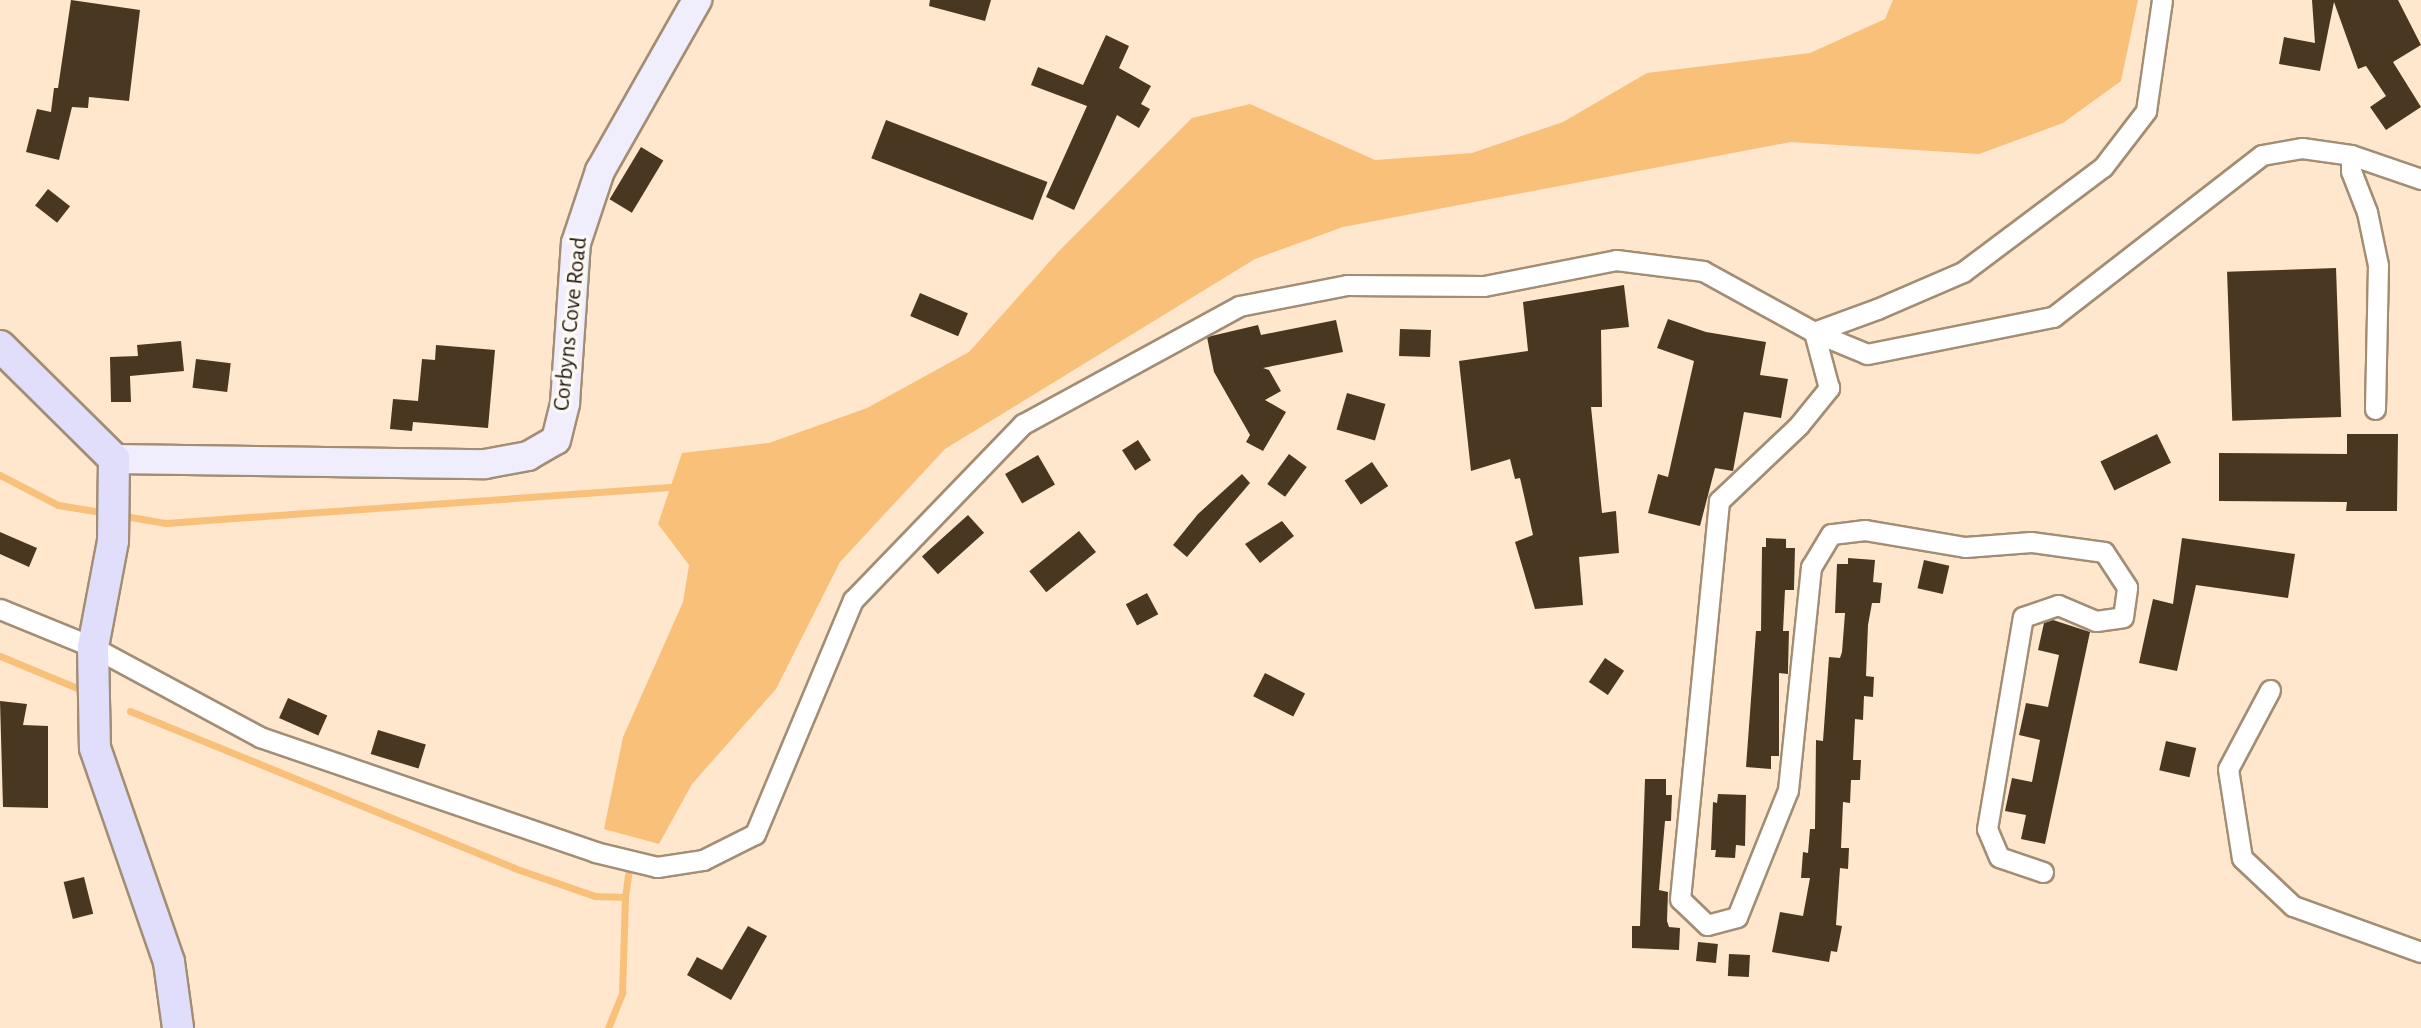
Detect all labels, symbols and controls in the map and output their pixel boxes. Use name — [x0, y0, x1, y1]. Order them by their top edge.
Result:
street label: Corbyns Cove Road — [548, 236, 594, 412]

